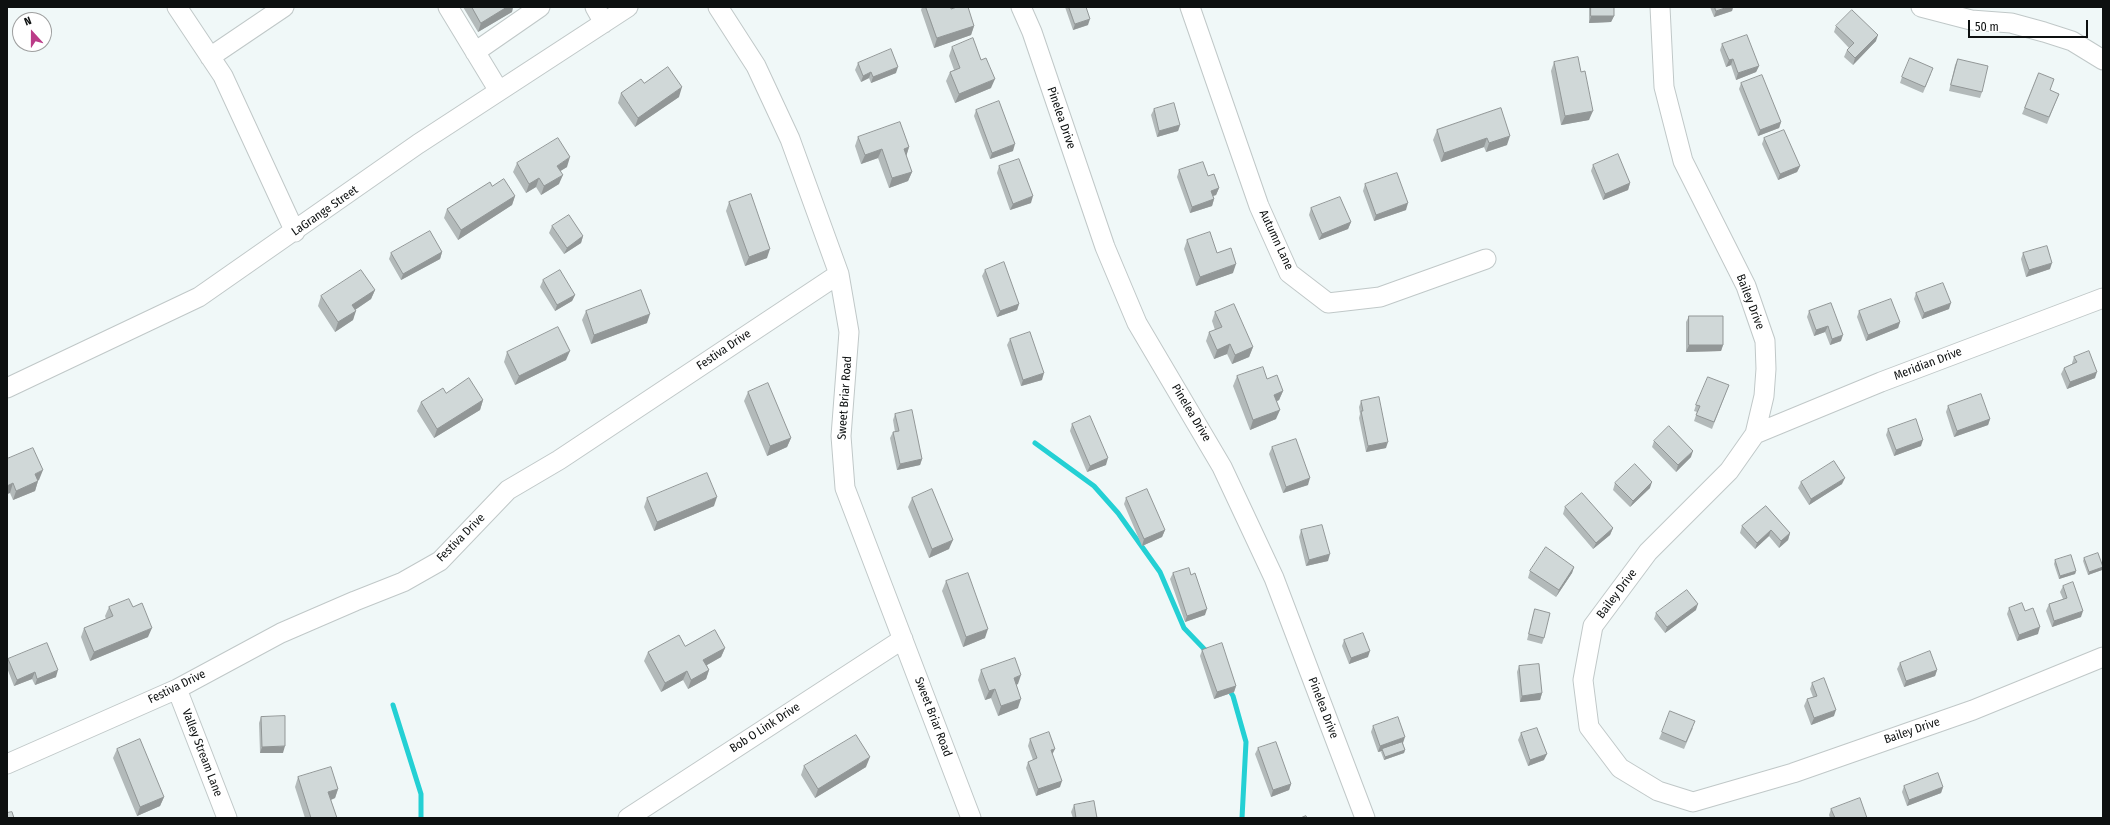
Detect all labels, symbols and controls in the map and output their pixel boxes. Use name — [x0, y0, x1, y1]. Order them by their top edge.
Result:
north arrow — [12, 12, 52, 52]
scale bar — [1970, 12, 2090, 38]
text: N — [22, 14, 33, 29]
text: 50 m — [1975, 20, 1999, 34]
street label: Pinelea Drive — [1044, 85, 1078, 151]
street label: LaGrange Street — [289, 183, 361, 239]
street label: Autumn Lane — [1256, 208, 1296, 272]
street label: Bailey Drive — [1733, 272, 1767, 332]
street label: Festiva Drive — [694, 327, 754, 373]
street label: Meridian Drive — [1892, 344, 1964, 384]
street label: Sweet Briar Road — [835, 356, 855, 440]
street label: Pinelea Drive — [1168, 382, 1214, 444]
street label: Festiva Drive — [434, 511, 488, 565]
street label: Bailey Drive — [1594, 566, 1640, 622]
street label: Festiva Drive — [146, 667, 208, 707]
street label: Sweet Briar Road — [911, 675, 955, 759]
street label: Pinelea Drive — [1305, 675, 1341, 741]
street label: Bob O Link Drive — [727, 700, 803, 756]
street label: Valley Stream Lane — [179, 707, 225, 799]
street label: Bailey Drive — [1882, 715, 1942, 747]

